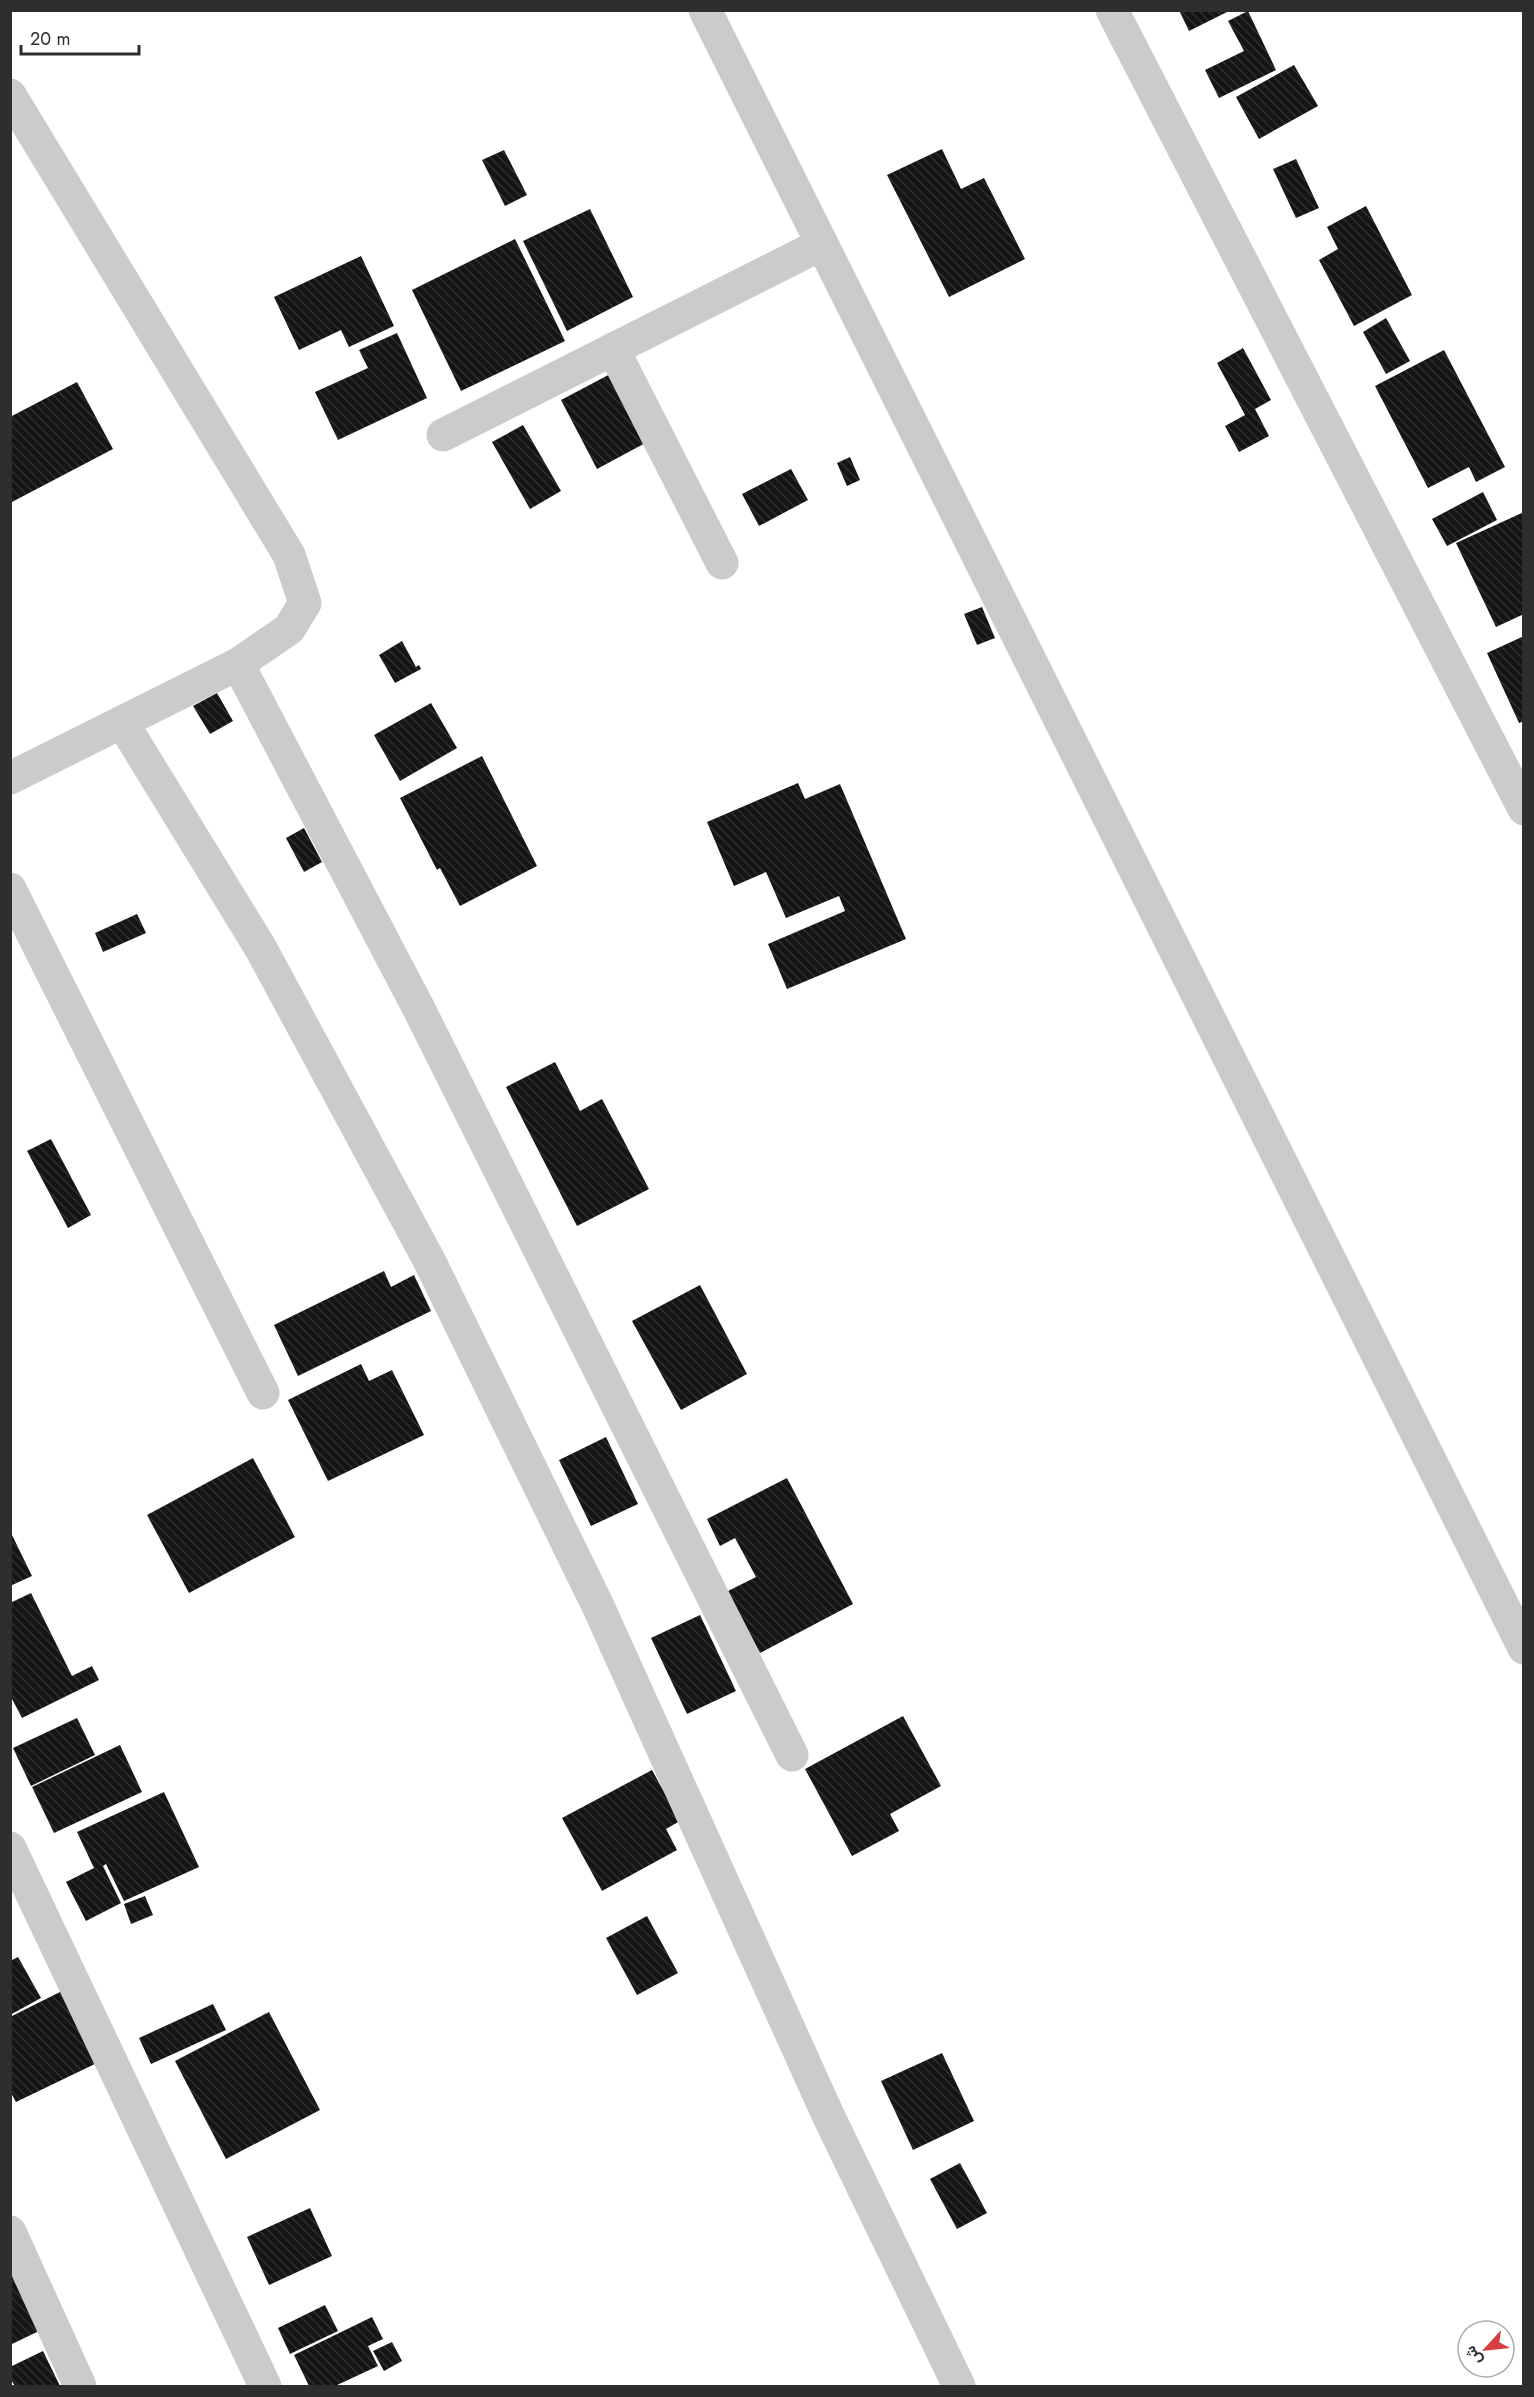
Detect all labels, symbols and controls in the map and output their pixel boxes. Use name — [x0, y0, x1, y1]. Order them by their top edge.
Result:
scale bar — [21, 18, 140, 56]
text: 20 m — [30, 26, 70, 52]
north arrow — [1456, 2319, 1516, 2379]
text: ش — [1458, 2342, 1488, 2369]

